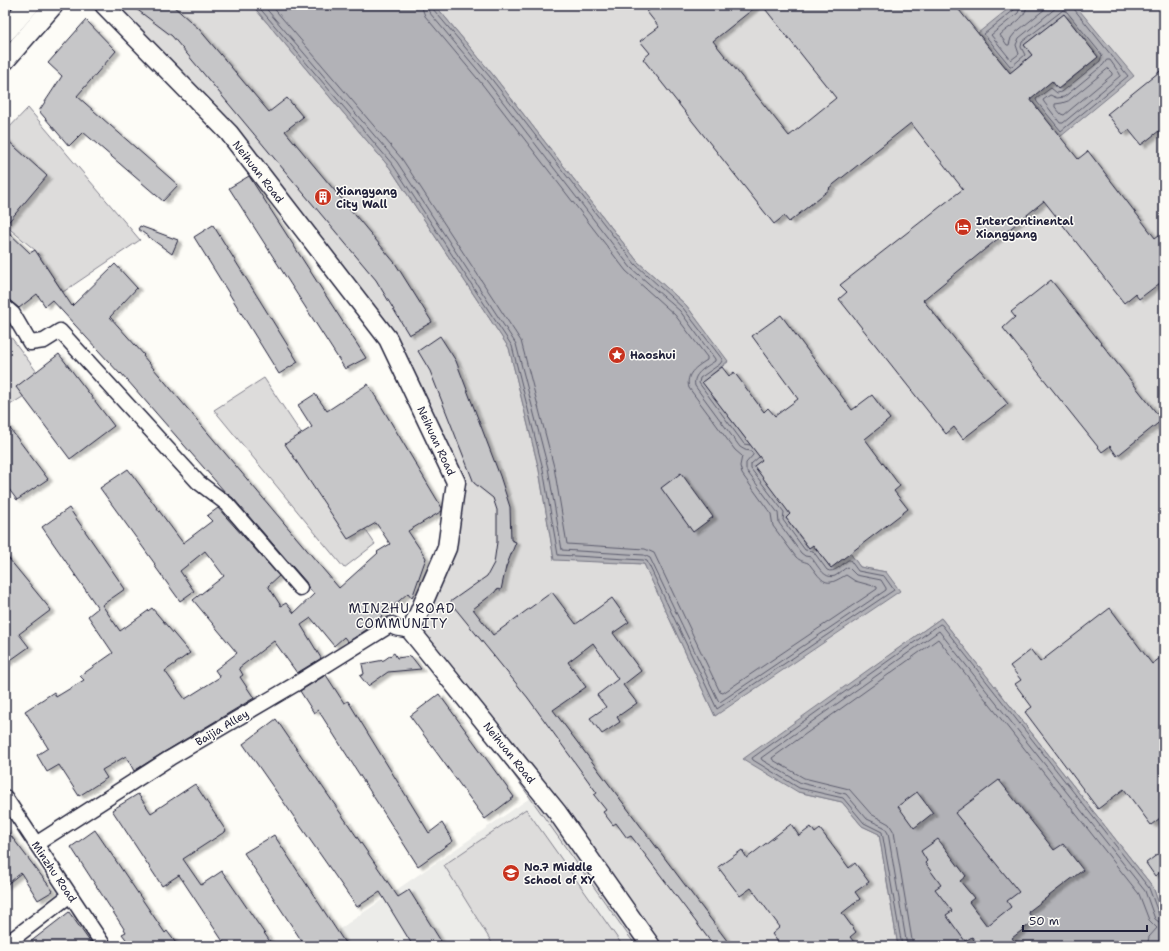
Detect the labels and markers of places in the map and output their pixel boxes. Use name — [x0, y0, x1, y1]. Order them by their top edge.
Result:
place label: Xiangyang City Wall — [336, 184, 397, 212]
building icon: Xiangyang City Wall — [313, 187, 333, 207]
place label: InterContinental Xiangyang — [976, 214, 1074, 242]
hotel icon: InterContinental Xiangyang — [953, 217, 973, 237]
place icon: Haoshui — [607, 345, 627, 365]
place label: Haoshui — [630, 348, 676, 363]
place label: No.7 Middle School of XY — [524, 860, 595, 888]
school or university icon: No.7 Middle School of XY — [501, 863, 521, 883]

